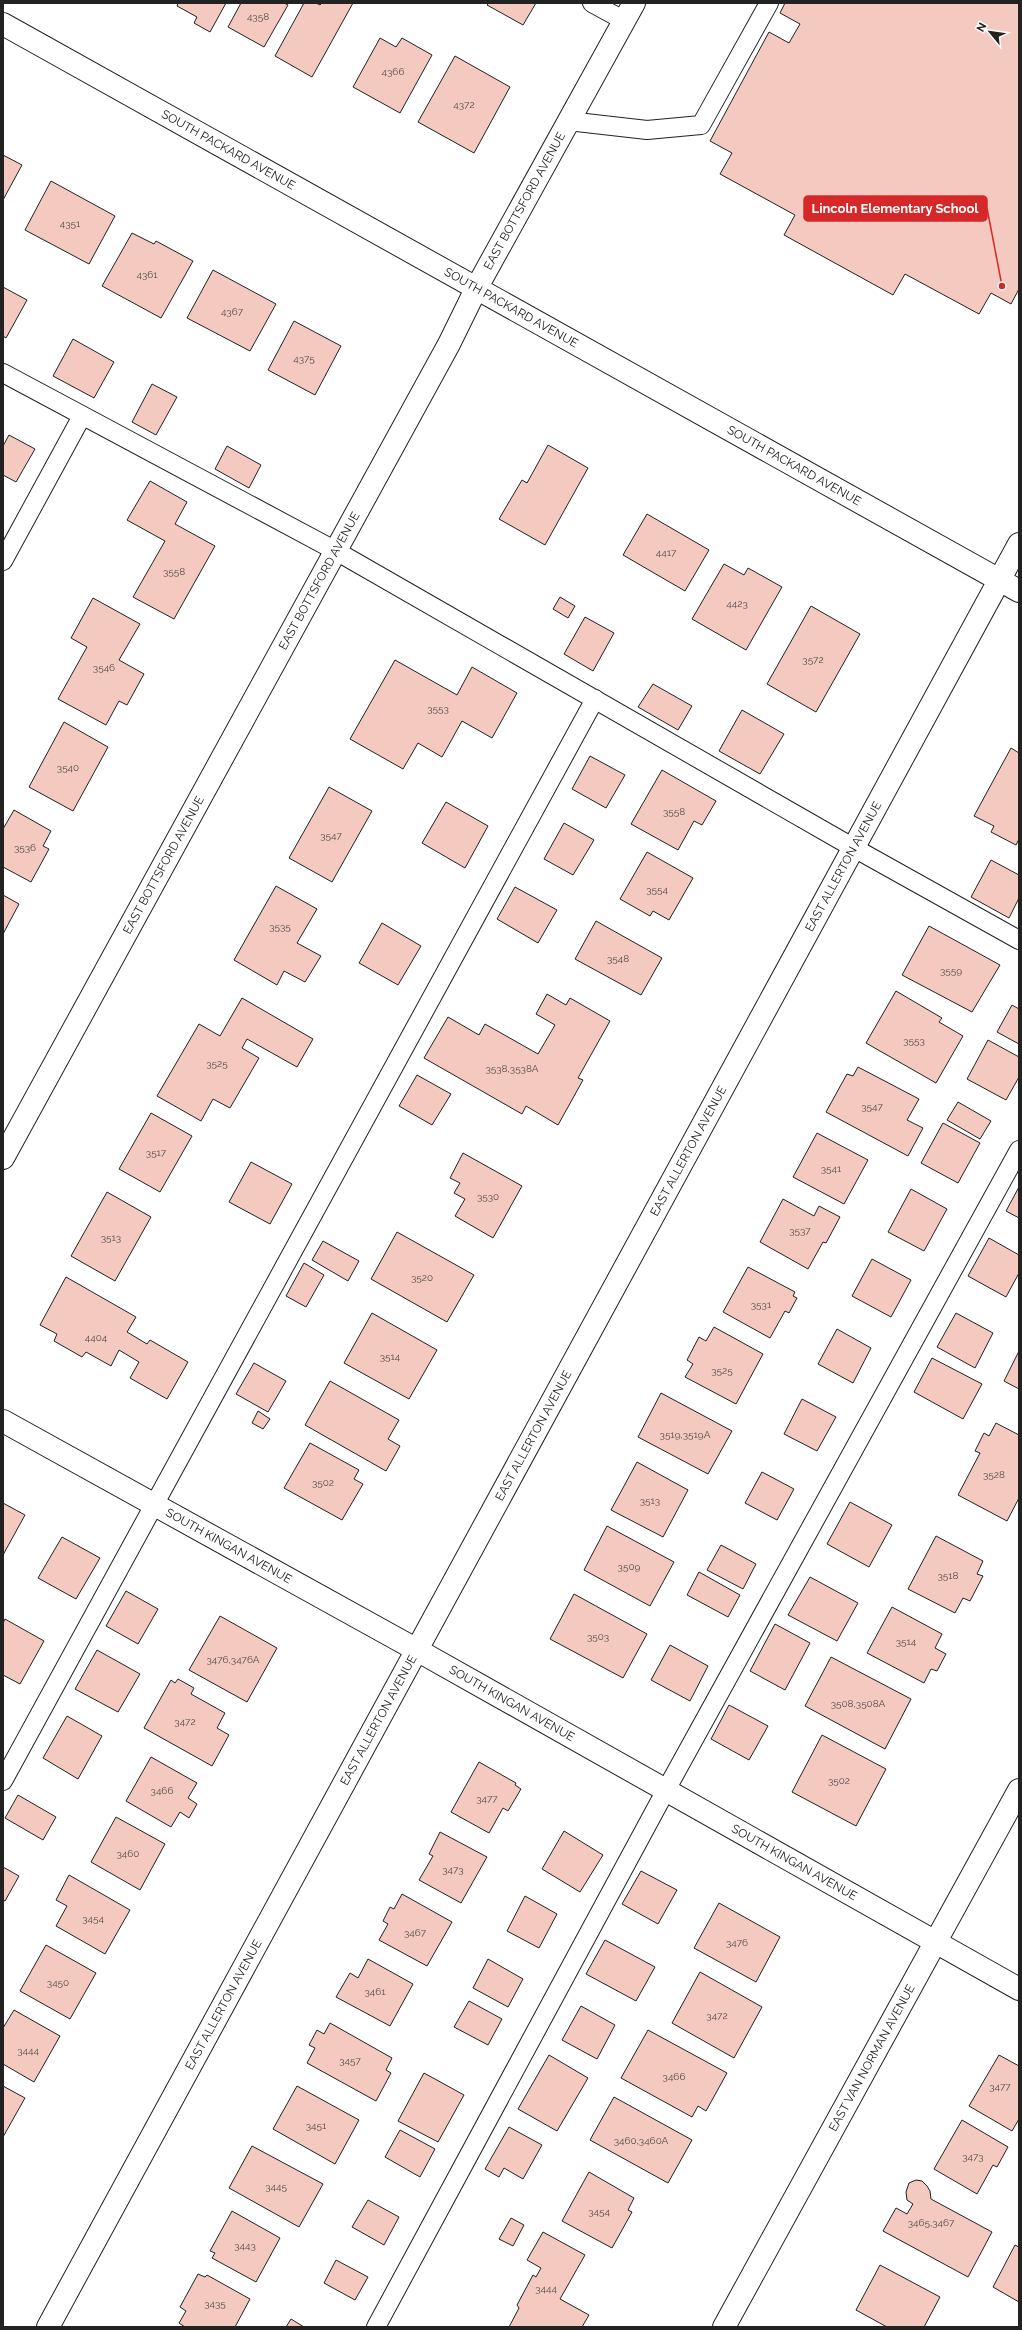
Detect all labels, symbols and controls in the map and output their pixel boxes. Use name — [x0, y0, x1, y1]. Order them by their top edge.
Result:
house number: 4358 — [247, 11, 269, 22]
north arrow — [970, 12, 1010, 52]
text: N — [974, 21, 989, 34]
house number: 4366 — [382, 66, 404, 77]
house number: 4372 — [453, 99, 475, 110]
street label: SOUTH PACKARD AVENUE — [159, 107, 298, 193]
street label: EAST BOTTSFORD AVENUE — [481, 130, 568, 272]
callout: Lincoln Elementary School — [804, 196, 987, 221]
text: Lincoln Elementary School — [812, 201, 979, 216]
house number: 4351 — [60, 218, 81, 229]
street label: SOUTH PACKARD AVENUE — [442, 265, 581, 351]
house number: 4361 — [136, 269, 158, 280]
house number: 4367 — [221, 306, 244, 317]
house number: 4375 — [293, 353, 315, 364]
street label: SOUTH PACKARD AVENUE — [725, 423, 864, 508]
street label: EAST BOTTSFORD AVENUE — [276, 510, 363, 652]
house number: 4417 — [656, 547, 677, 558]
house number: 3558 — [163, 566, 185, 577]
house number: 4423 — [726, 598, 748, 609]
house number: 3572 — [802, 654, 824, 665]
house number: 3546 — [93, 662, 115, 673]
house number: 3553 — [427, 703, 449, 714]
house number: 3540 — [57, 762, 79, 773]
street label: EAST BOTTSFORD AVENUE — [120, 794, 207, 936]
street label: EAST ALLERTON AVENUE — [802, 799, 884, 934]
house number: 3558 — [663, 806, 685, 817]
house number: 3547 — [320, 830, 342, 841]
house number: 3536 — [14, 842, 36, 853]
house number: 3554 — [646, 884, 668, 895]
house number: 3535 — [269, 921, 291, 932]
house number: 3548 — [607, 953, 629, 964]
house number: 3559 — [940, 965, 962, 976]
house number: 3553 — [903, 1035, 925, 1046]
house number: 3525 — [206, 1058, 228, 1069]
house number: 3538,3538A — [485, 1063, 539, 1074]
street label: EAST ALLERTON AVENUE — [647, 1084, 729, 1219]
house number: 3547 — [861, 1101, 883, 1112]
house number: 3517 — [146, 1147, 167, 1158]
house number: 3541 — [821, 1163, 842, 1174]
house number: 3530 — [477, 1191, 499, 1202]
house number: 3537 — [789, 1225, 811, 1236]
house number: 3513 — [101, 1232, 121, 1243]
house number: 3520 — [411, 1272, 433, 1283]
house number: 3531 — [751, 1299, 772, 1310]
house number: 4404 — [85, 1332, 108, 1343]
house number: 3514 — [380, 1351, 401, 1362]
house number: 3525 — [711, 1365, 733, 1376]
street label: EAST ALLERTON AVENUE — [492, 1368, 574, 1503]
house number: 3519,3519A — [660, 1429, 711, 1440]
house number: 3528 — [983, 1469, 1005, 1480]
house number: 3502 — [312, 1477, 334, 1488]
house number: 3513 — [640, 1495, 660, 1506]
street label: SOUTH KINGAN AVENUE — [163, 1505, 294, 1586]
house number: 3509 — [618, 1561, 641, 1572]
house number: 3518 — [938, 1570, 959, 1581]
house number: 3503 — [587, 1631, 609, 1642]
house number: 3514 — [896, 1636, 917, 1647]
street label: EAST ALLERTON AVENUE — [337, 1653, 420, 1788]
house number: 3476,3476A — [206, 1654, 260, 1665]
street label: SOUTH KINGAN AVENUE — [447, 1663, 577, 1744]
house number: 3508,3508A — [831, 1698, 886, 1709]
house number: 3472 — [174, 1716, 196, 1727]
house number: 3502 — [828, 1775, 850, 1786]
house number: 3466 — [151, 1785, 173, 1796]
house number: 3477 — [476, 1793, 498, 1804]
street label: SOUTH KINGAN AVENUE — [729, 1822, 859, 1903]
house number: 3460 — [117, 1848, 139, 1859]
house number: 3473 — [442, 1864, 464, 1875]
house number: 3454 — [82, 1913, 104, 1924]
house number: 3467 — [404, 1927, 427, 1938]
street label: EAST ALLERTON AVENUE — [182, 1937, 265, 2072]
house number: 3476 — [726, 1937, 748, 1948]
house number: 3450 — [47, 1977, 69, 1988]
street label: EAST VAN NORMAN AVENUE — [826, 1982, 918, 2134]
house number: 3461 — [364, 1986, 386, 1997]
house number: 3472 — [706, 2010, 728, 2021]
house number: 3444 — [17, 2045, 39, 2056]
house number: 3457 — [339, 2055, 361, 2066]
house number: 3466 — [663, 2071, 685, 2082]
house number: 3477 — [989, 2081, 1011, 2092]
house number: 3451 — [306, 2120, 327, 2131]
house number: 3460,3460A — [614, 2135, 669, 2146]
house number: 3473 — [962, 2151, 984, 2162]
house number: 3445 — [265, 2181, 287, 2192]
house number: 3454 — [588, 2206, 610, 2217]
house number: 3465,3467 — [908, 2217, 955, 2228]
house number: 3443 — [234, 2240, 256, 2251]
house number: 3444 — [535, 2283, 557, 2294]
house number: 3435 — [204, 2298, 226, 2309]

